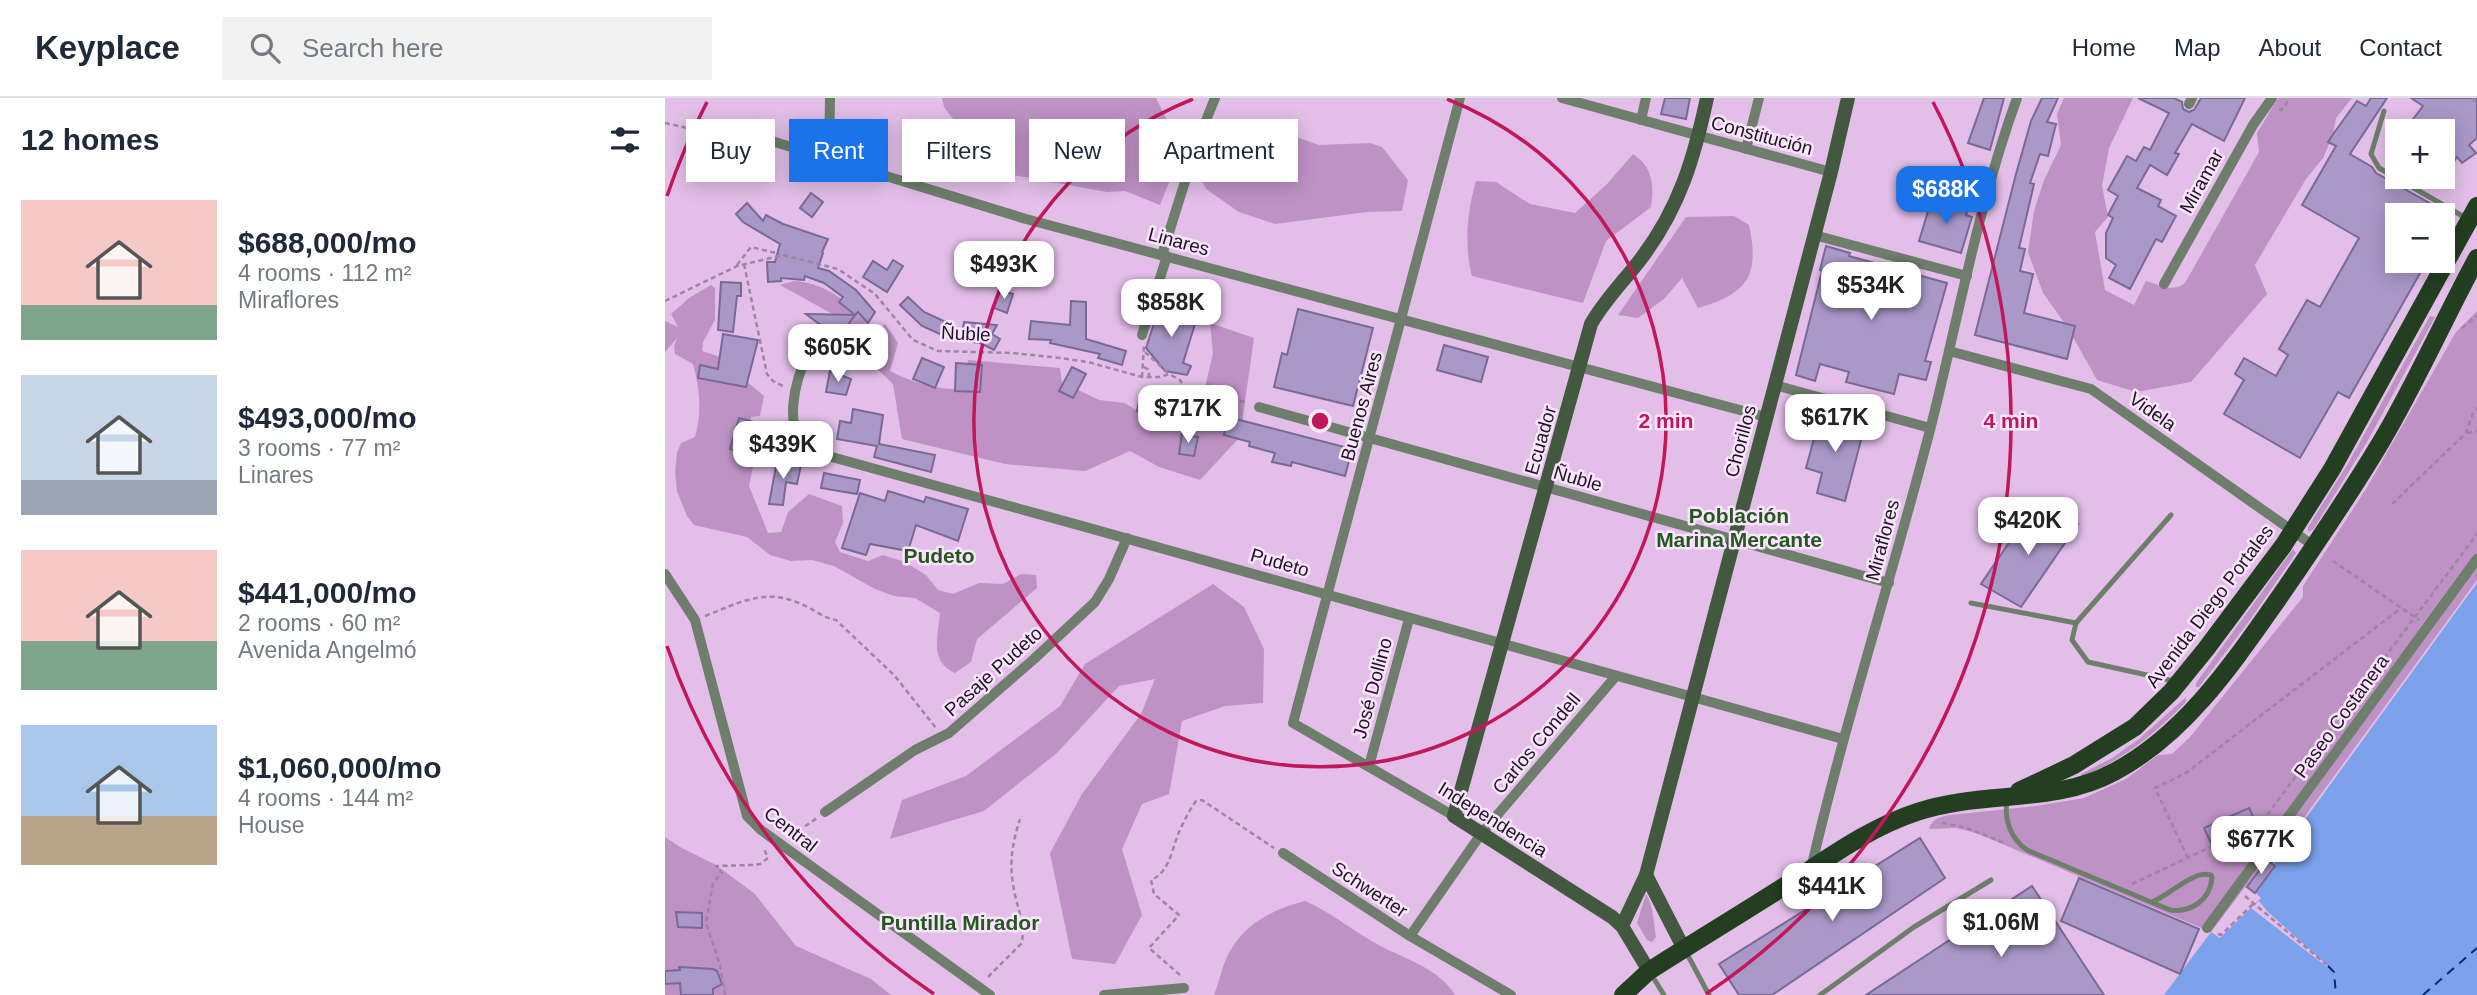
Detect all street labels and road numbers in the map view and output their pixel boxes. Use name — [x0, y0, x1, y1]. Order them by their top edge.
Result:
street label: Constitución — [1709, 112, 1815, 159]
street label: Miramar — [2175, 145, 2228, 217]
street label: Linares — [1146, 223, 1212, 260]
street label: Ñuble — [941, 322, 991, 345]
street label: Buenos Aires — [1337, 349, 1386, 463]
street label: Videla — [2125, 388, 2181, 435]
street label: Ecuador — [1521, 403, 1561, 477]
street label: Chorillos — [1721, 403, 1760, 480]
street label: Ñuble — [1551, 462, 1605, 495]
street label: Miraflores — [1862, 497, 1903, 583]
street label: Avenida Diego Portales — [2141, 521, 2277, 692]
street label: Pudeto — [1248, 544, 1312, 581]
street label: Pasaje Pudeto — [940, 622, 1046, 721]
street label: José Dollino — [1349, 635, 1396, 741]
street label: Paseo Costanera — [2290, 650, 2393, 782]
street label: Carlos Condell — [1488, 689, 1584, 798]
street label: Independencia — [1434, 777, 1552, 862]
street label: Central — [760, 802, 821, 857]
street label: Schwerter — [1328, 857, 1412, 922]

